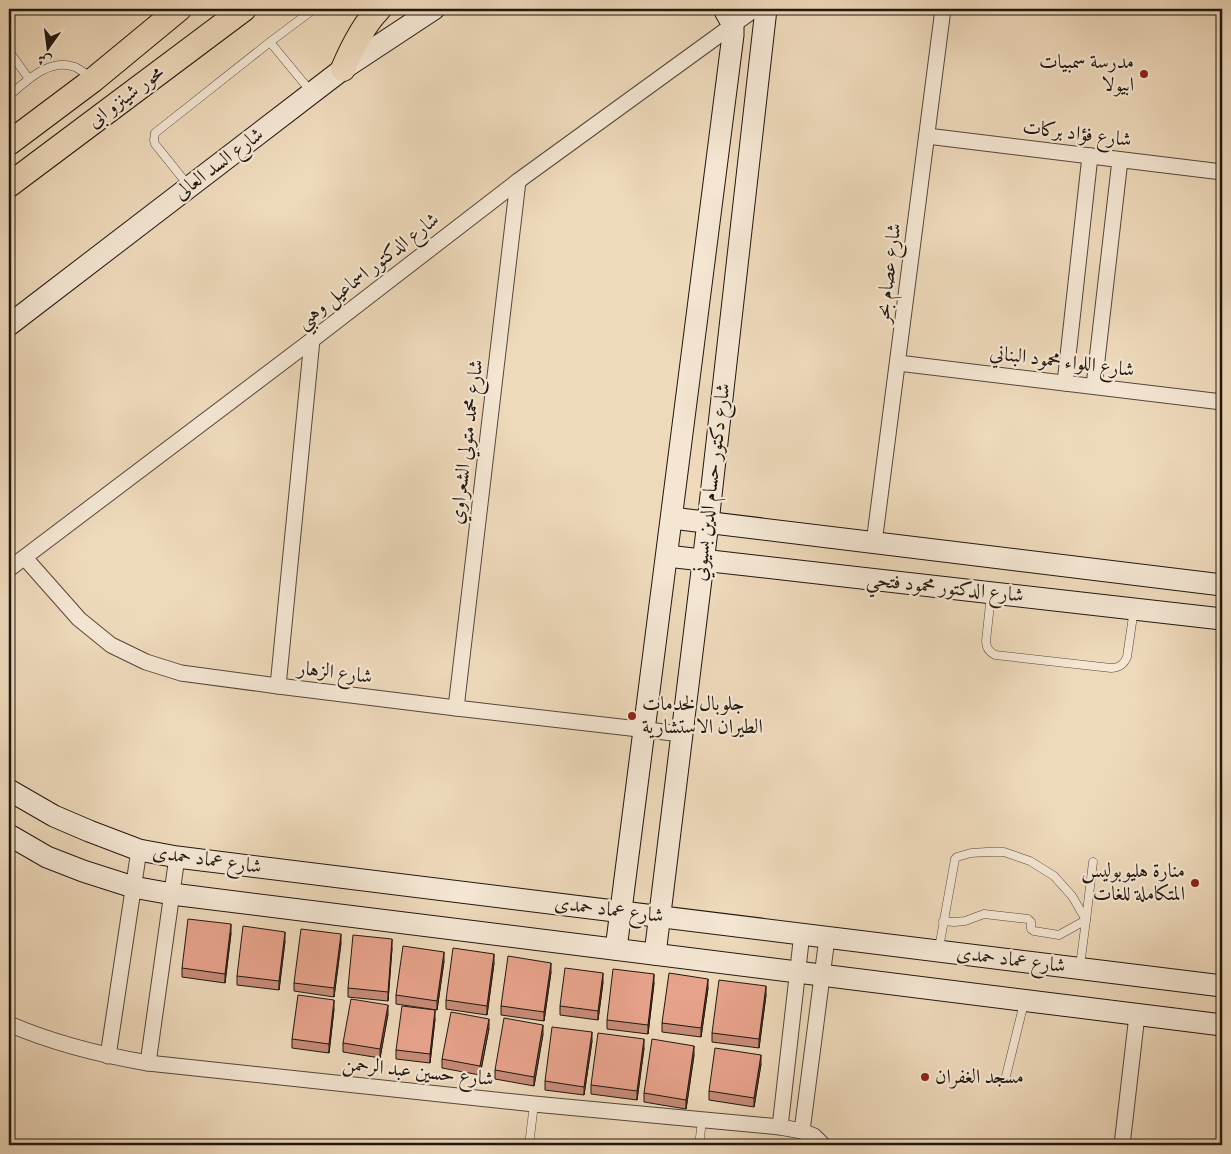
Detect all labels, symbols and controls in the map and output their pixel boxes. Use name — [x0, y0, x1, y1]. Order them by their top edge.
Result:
north arrow — [22, 22, 72, 72]
text: ش — [36, 49, 54, 70]
place label: مدرسة سمبيات ابيولا — [1039, 50, 1134, 98]
street label: محور شينزو ابى — [83, 60, 170, 135]
marker: مدرسة سمبيات ابيولا — [1138, 68, 1150, 80]
street label: شارع فؤاد بركات — [1021, 115, 1133, 157]
street label: شارع السد العالى — [169, 122, 271, 209]
street label: شارع الدكتور اسماعيل وهبي — [291, 207, 448, 339]
street label: شارع عصام بحر — [870, 222, 911, 327]
street label: شارع اللواء محمود البناني — [988, 341, 1136, 387]
street label: شارع محمد متولي الشعراوي — [444, 358, 493, 526]
street label: شارع دكتور حسام الدين بسيوني — [687, 382, 741, 583]
street label: شارع الدكتور محمود فتحي — [864, 567, 1025, 614]
street label: شارع الزهار — [294, 656, 374, 694]
place label: جلوبال لخدمات الطيران الاستشارية — [642, 692, 763, 740]
marker: جلوبال لخدمات الطيران الاستشارية — [626, 710, 638, 722]
street label: شارع عماد حمدى — [150, 840, 263, 884]
place label: منارة هليوبوليس المتكاملة للغات — [1081, 859, 1185, 907]
marker: منارة هليوبوليس المتكاملة للغات — [1189, 877, 1201, 889]
street label: شارع عماد حمدى — [552, 891, 665, 933]
street label: شارع عماد حمدى — [954, 941, 1067, 983]
street label: شارع حسين عبد الرحمن — [341, 1052, 495, 1096]
place label: مسجد الغفران — [935, 1065, 1024, 1090]
marker: مسجد الغفران — [919, 1071, 931, 1083]

